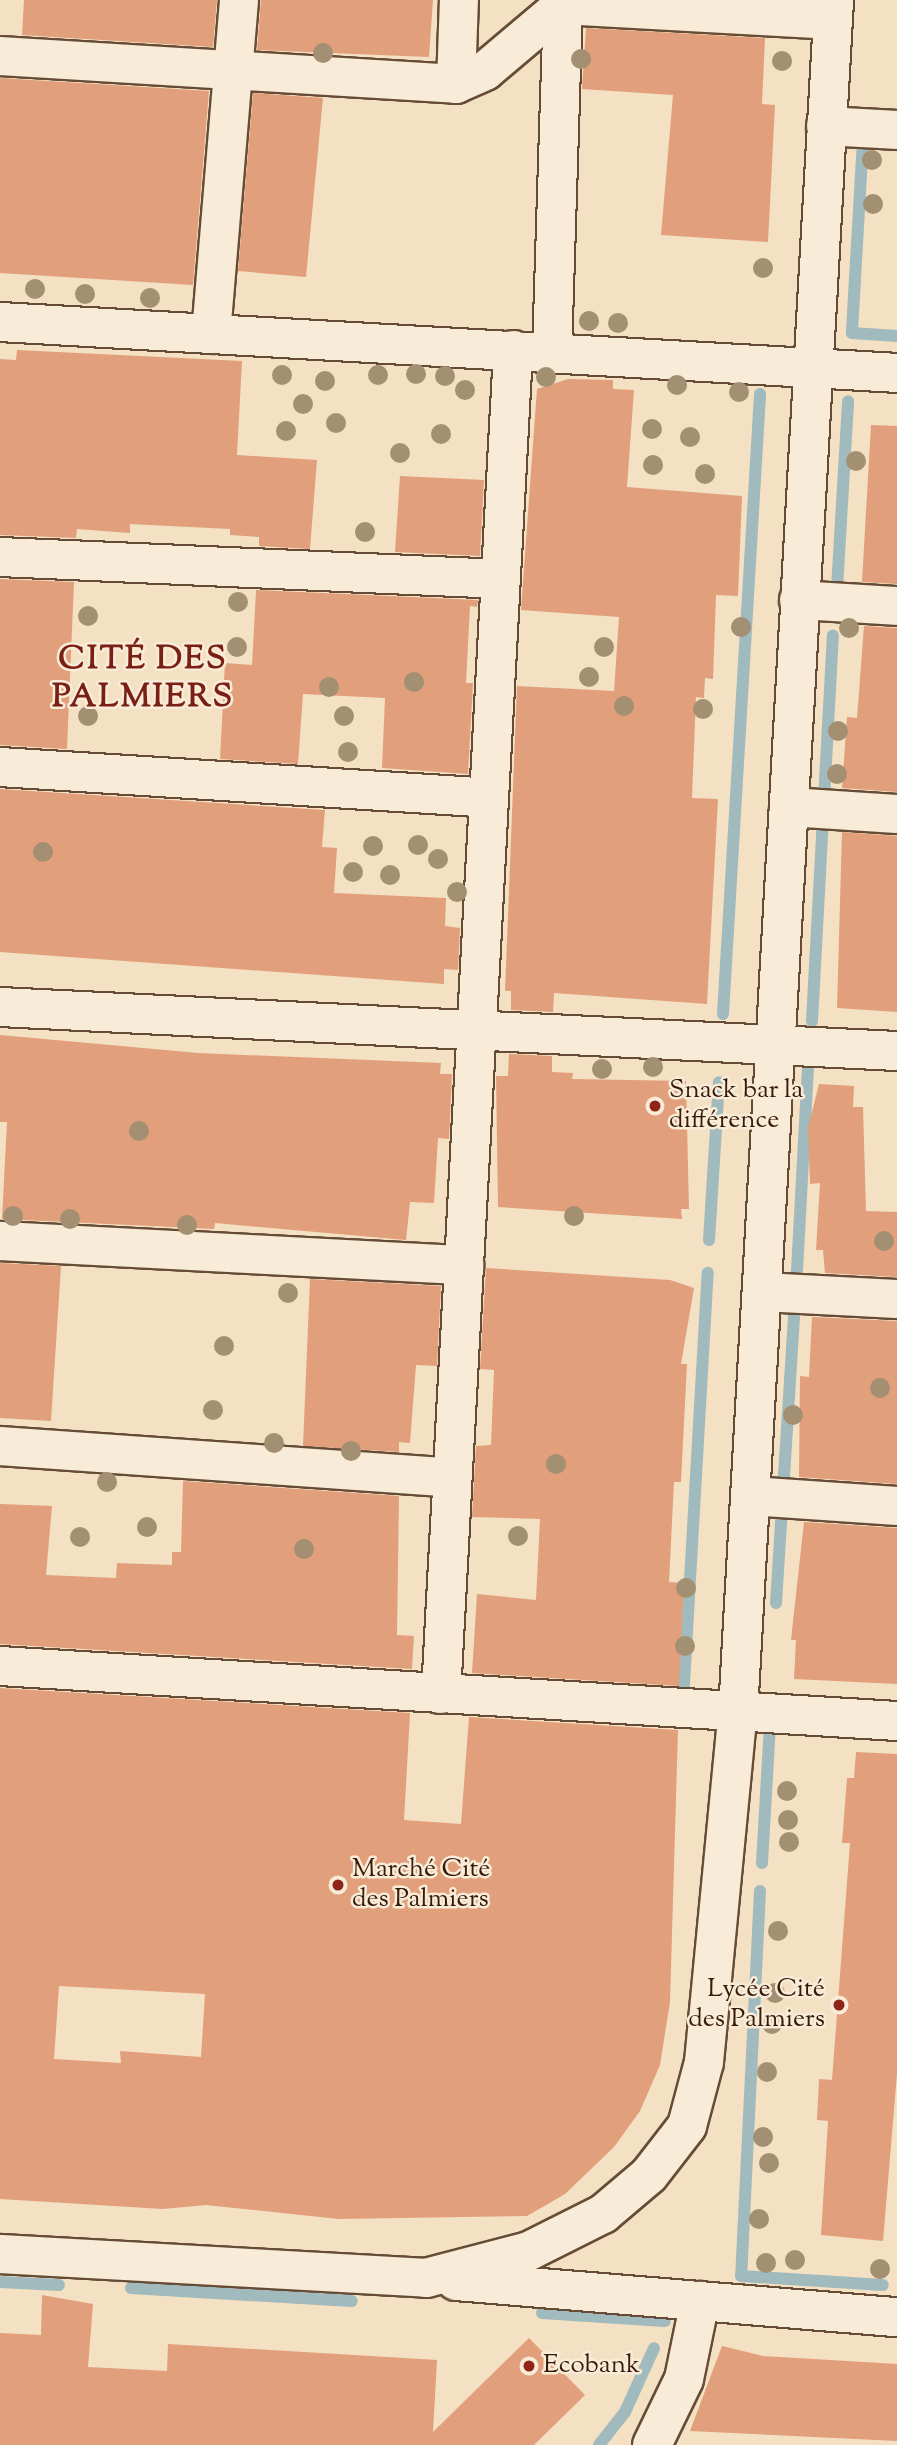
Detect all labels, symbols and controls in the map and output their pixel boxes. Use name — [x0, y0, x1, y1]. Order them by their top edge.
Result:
district label: CITÉ DES PALMIERS — [53, 641, 233, 719]
place label: Snack bar la différence — [669, 1075, 803, 1136]
marker: Snack bar la différence — [647, 1098, 663, 1114]
place label: Marché Cité des Palmiers — [352, 1854, 490, 1916]
marker: Marché Cité des Palmiers — [330, 1877, 346, 1893]
place label: Lycée Cité des Palmiers — [688, 1974, 825, 2036]
marker: Lycée Cité des Palmiers — [831, 1997, 847, 2013]
place label: Ecobank — [543, 2350, 640, 2382]
marker: Ecobank — [521, 2358, 537, 2374]

